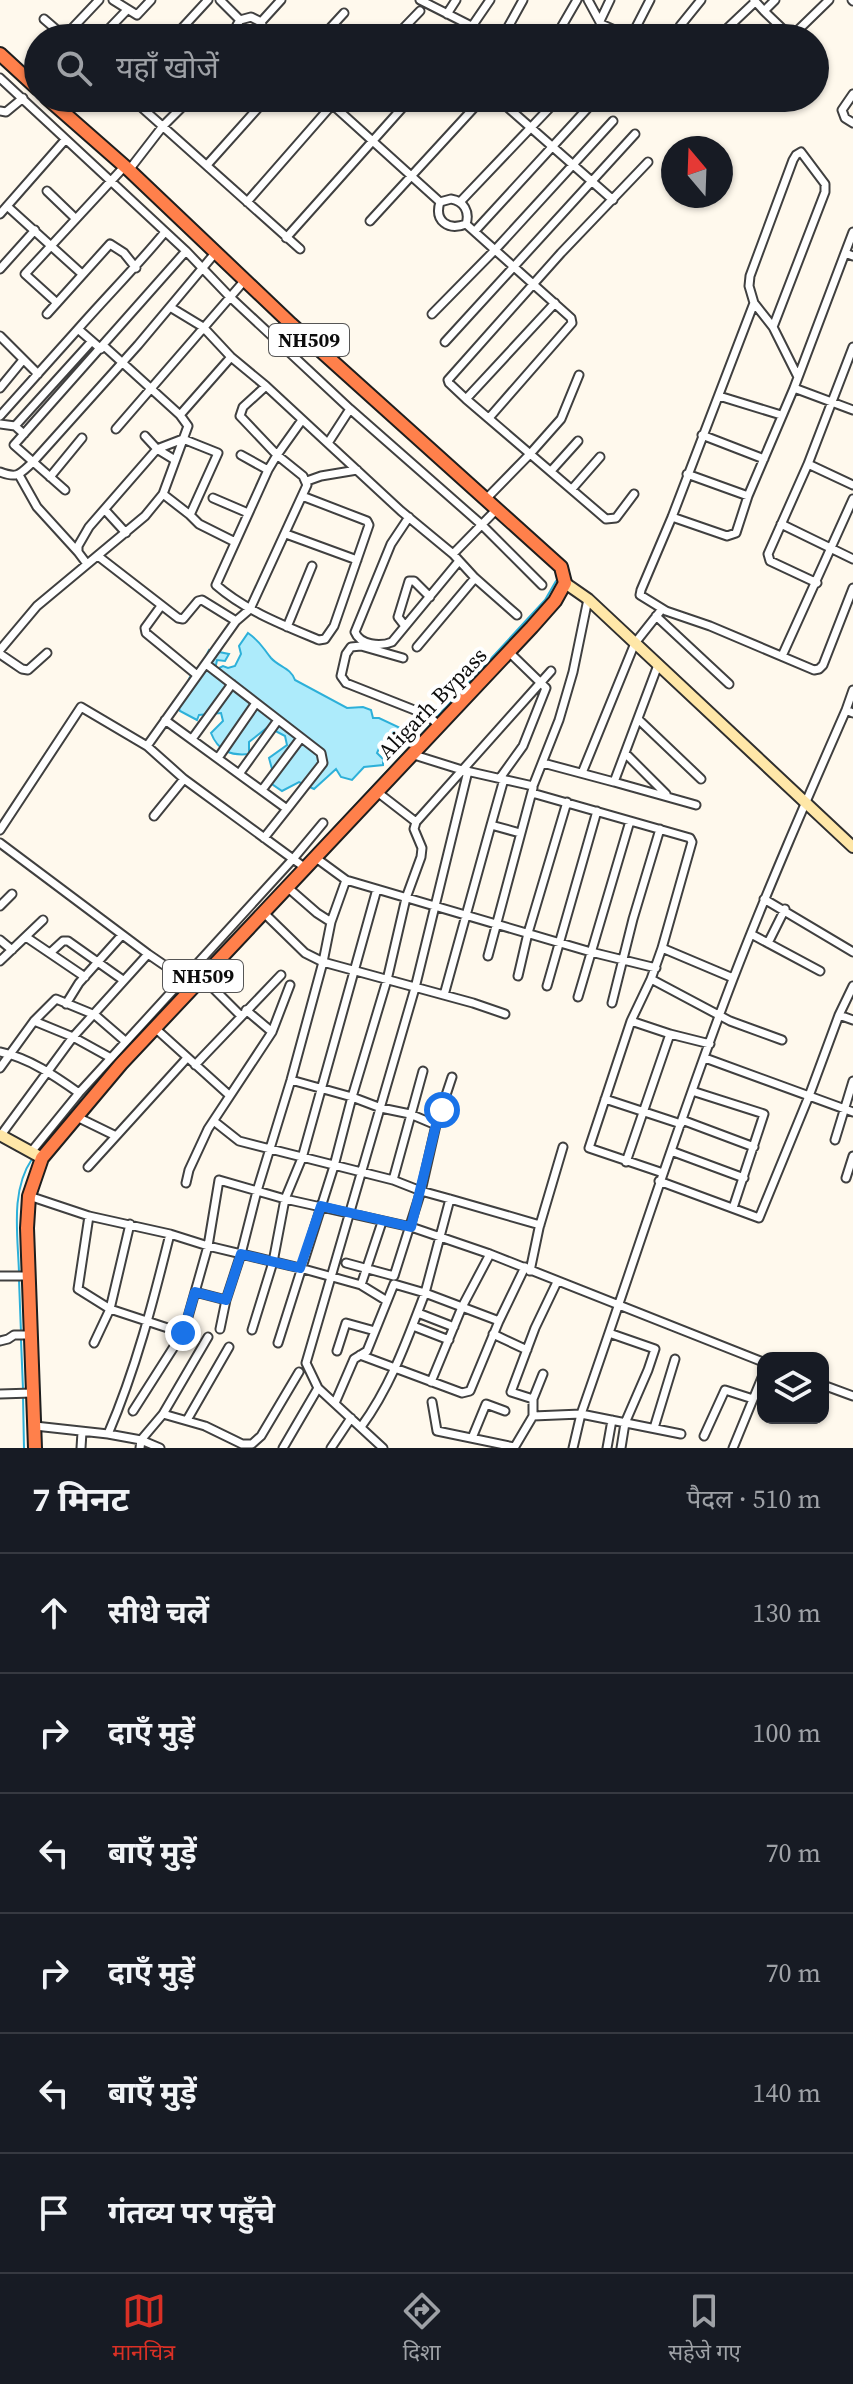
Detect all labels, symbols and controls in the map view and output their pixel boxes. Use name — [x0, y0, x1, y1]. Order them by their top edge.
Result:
search box — [24, 24, 829, 112]
icon: search — [52, 46, 96, 90]
text: यहाँ खोजें — [116, 47, 219, 88]
north arrow — [661, 136, 733, 208]
road number: NH509 — [269, 324, 349, 356]
street label: Aligarh Bypass — [371, 640, 493, 766]
road number: NH509 — [163, 960, 243, 992]
route start — [424, 1092, 460, 1128]
route end — [165, 1315, 201, 1351]
map controls — [757, 1352, 829, 1424]
button: layers — [757, 1352, 829, 1424]
text: 7 मिनट — [32, 1476, 129, 1522]
text: पैदल · 510 m — [686, 1481, 821, 1517]
icon: ahead — [32, 1591, 76, 1635]
text: सीधे चलें — [108, 1592, 209, 1633]
text: 130 m — [753, 1595, 821, 1631]
icon: right — [32, 1711, 76, 1755]
text: दाएँ मुड़ें — [108, 1712, 195, 1753]
text: 100 m — [753, 1715, 821, 1751]
icon: left — [32, 1831, 76, 1875]
text: बाएँ मुड़ें — [108, 1832, 197, 1873]
text: 70 m — [766, 1835, 821, 1871]
icon: right — [32, 1951, 76, 1995]
text: दाएँ मुड़ें — [108, 1952, 195, 1993]
text: 70 m — [766, 1955, 821, 1991]
icon: left — [32, 2071, 76, 2115]
text: बाएँ मुड़ें — [108, 2072, 197, 2113]
text: 140 m — [753, 2075, 821, 2111]
icon: arrive — [32, 2191, 76, 2235]
text: गंतव्य पर पहुँचे — [108, 2192, 275, 2233]
tab: मानचित्र — [112, 2289, 175, 2369]
tab: दिशा — [400, 2289, 444, 2369]
tab: सहेजे गए — [668, 2289, 741, 2369]

